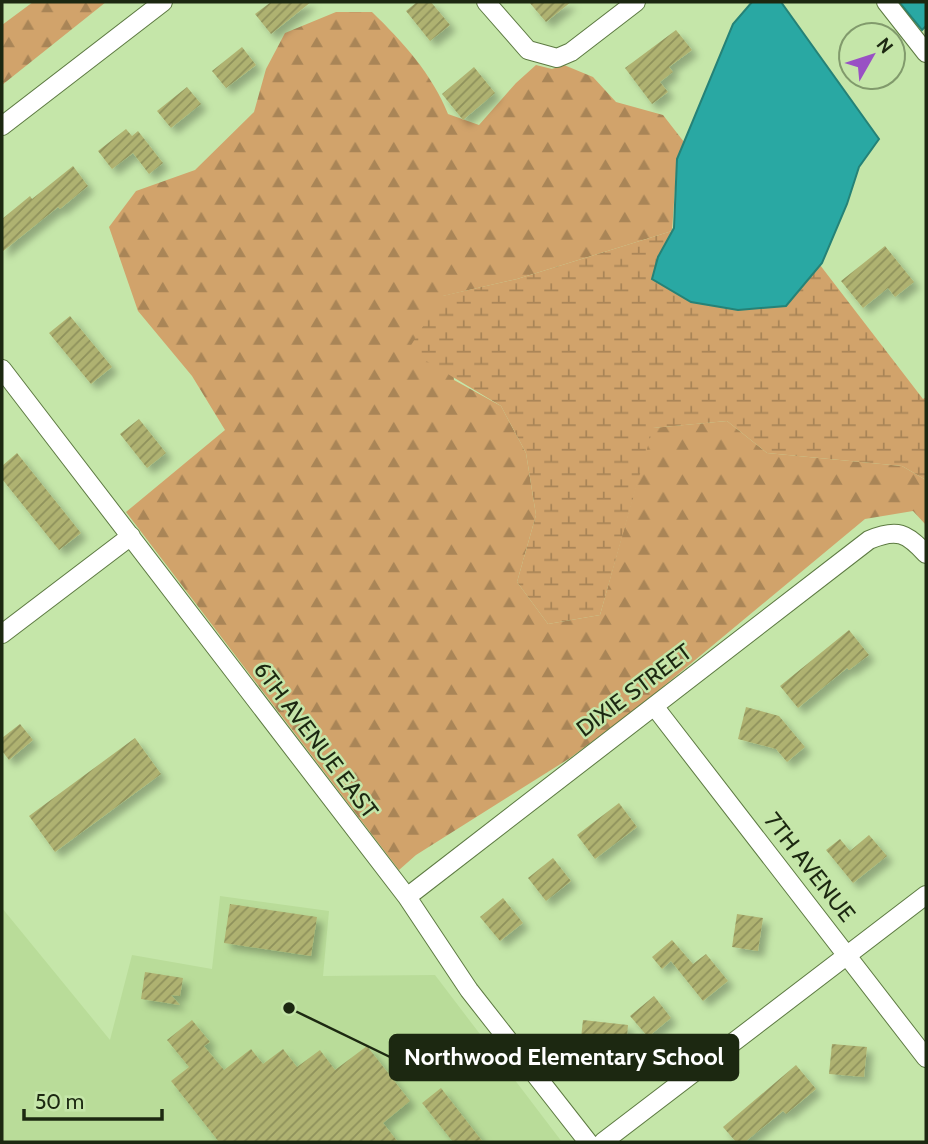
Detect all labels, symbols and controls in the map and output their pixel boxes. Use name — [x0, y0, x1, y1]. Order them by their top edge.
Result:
north arrow — [837, 21, 907, 91]
text: N — [872, 33, 898, 58]
street label: DIXIE STREET — [571, 638, 697, 742]
street label: 6TH AVENUE EAST — [248, 656, 384, 824]
street label: 7TH AVENUE — [759, 807, 861, 927]
callout: Northwood Elementary School — [390, 1035, 738, 1080]
text: Northwood Elementary School — [404, 1042, 724, 1071]
scale bar — [24, 1078, 163, 1122]
text: 50 m — [35, 1089, 84, 1114]

